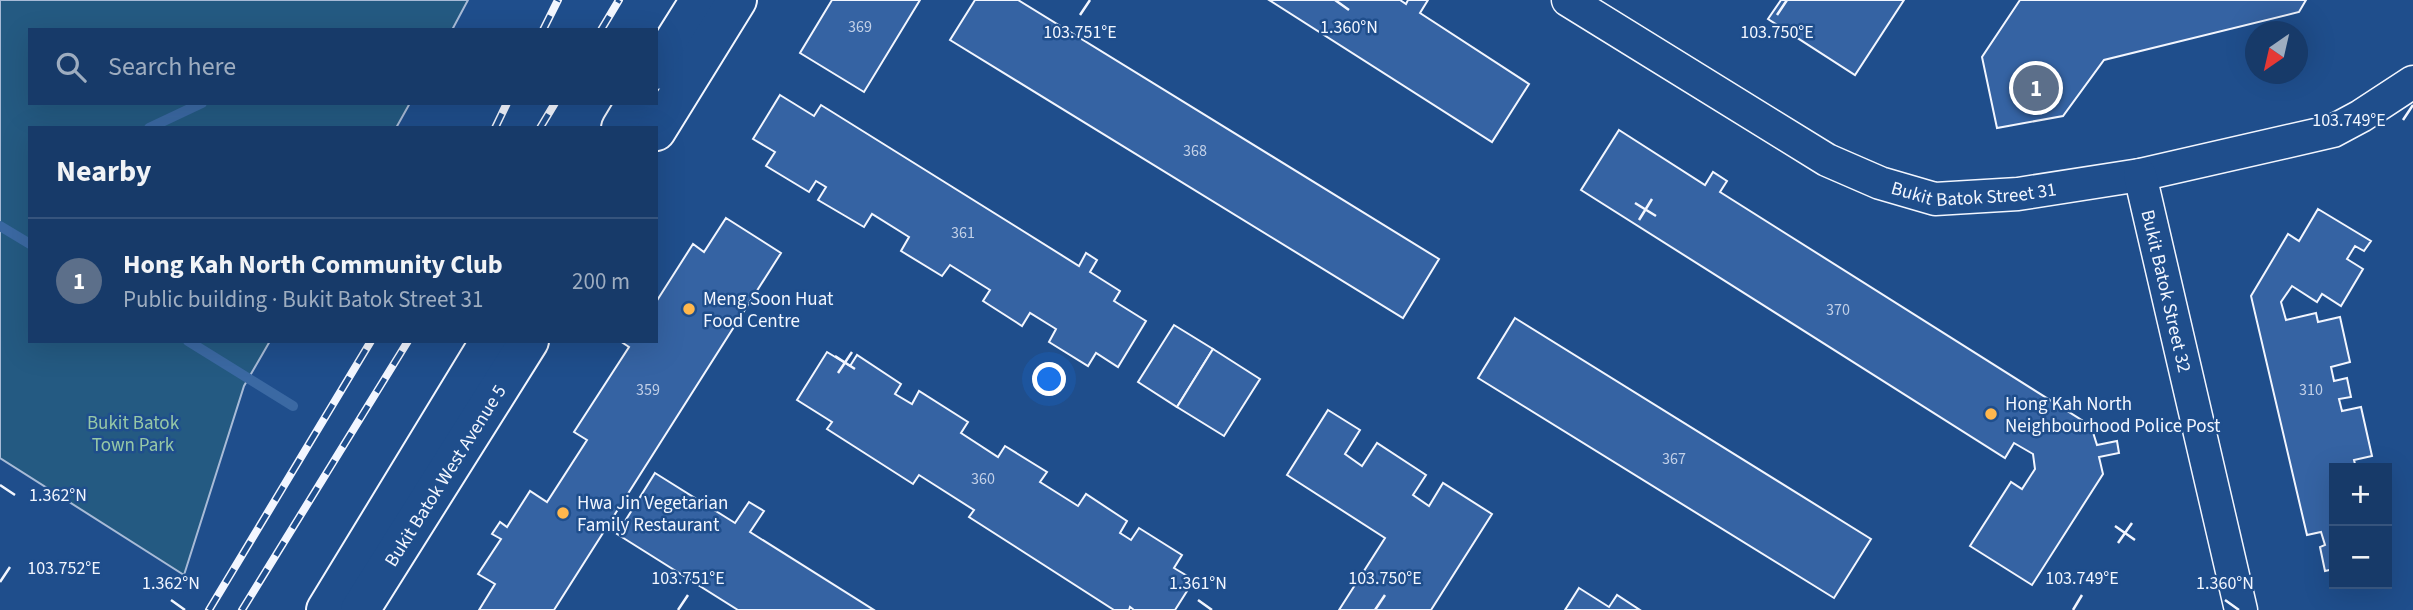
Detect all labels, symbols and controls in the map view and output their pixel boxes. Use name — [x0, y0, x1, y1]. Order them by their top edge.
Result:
text: 1.360°N — [1320, 15, 1378, 40]
house number: 369 — [848, 16, 872, 38]
text: 103.751°E — [1043, 20, 1117, 45]
text: 103.750°E — [1740, 20, 1814, 45]
north arrow — [2245, 21, 2308, 84]
search box — [28, 28, 658, 105]
icon: search — [52, 48, 90, 86]
text: Search here — [108, 48, 236, 85]
pin: 1 — [2013, 62, 2059, 114]
text: 103.749°E — [2312, 108, 2386, 133]
house number: 368 — [1183, 140, 1207, 162]
text: Nearby — [56, 150, 151, 193]
street label: Bukit Batok Street 31 — [1888, 175, 2058, 214]
street label: Bukit Batok Street 32 — [2133, 207, 2197, 375]
house number: 361 — [951, 222, 975, 244]
text: Hong Kah North Community Club — [123, 246, 503, 283]
text: 1 — [73, 265, 85, 298]
text: 200 m — [572, 265, 630, 298]
text: Public building · Bukit Batok Street 31 — [123, 283, 483, 316]
place label: Meng Soon Huat Food Centre — [703, 286, 834, 335]
house number: 370 — [1826, 299, 1850, 321]
marker: Meng Soon Huat Food Centre — [681, 301, 697, 317]
your location — [1032, 362, 1066, 396]
house number: 359 — [636, 379, 660, 401]
house number: 310 — [2299, 379, 2323, 401]
street label: Bukit Batok West Avenue 5 — [379, 380, 513, 572]
place label: Hong Kah North Neighbourhood Police Post — [2005, 391, 2221, 440]
marker: Hong Kah North Neighbourhood Police Post — [1983, 406, 1999, 422]
park label: Bukit Batok Town Park — [87, 410, 180, 459]
house number: 367 — [1662, 448, 1686, 470]
map controls — [2329, 463, 2392, 589]
button: + — [2329, 463, 2392, 526]
house number: 360 — [971, 468, 995, 490]
text: 1.362°N — [29, 483, 87, 508]
place label: Hwa Jin Vegetarian Family Restaurant — [577, 490, 728, 539]
marker: Hwa Jin Vegetarian Family Restaurant — [555, 505, 571, 521]
button: − — [2329, 526, 2392, 589]
text: 103.752°E — [27, 556, 101, 581]
text: 103.751°E — [651, 566, 725, 591]
text: 103.750°E — [1348, 566, 1422, 591]
text: 103.749°E — [2045, 566, 2119, 591]
text: 1.362°N — [142, 571, 200, 596]
text: 1.361°N — [1169, 571, 1227, 596]
text: 1.360°N — [2196, 571, 2254, 596]

